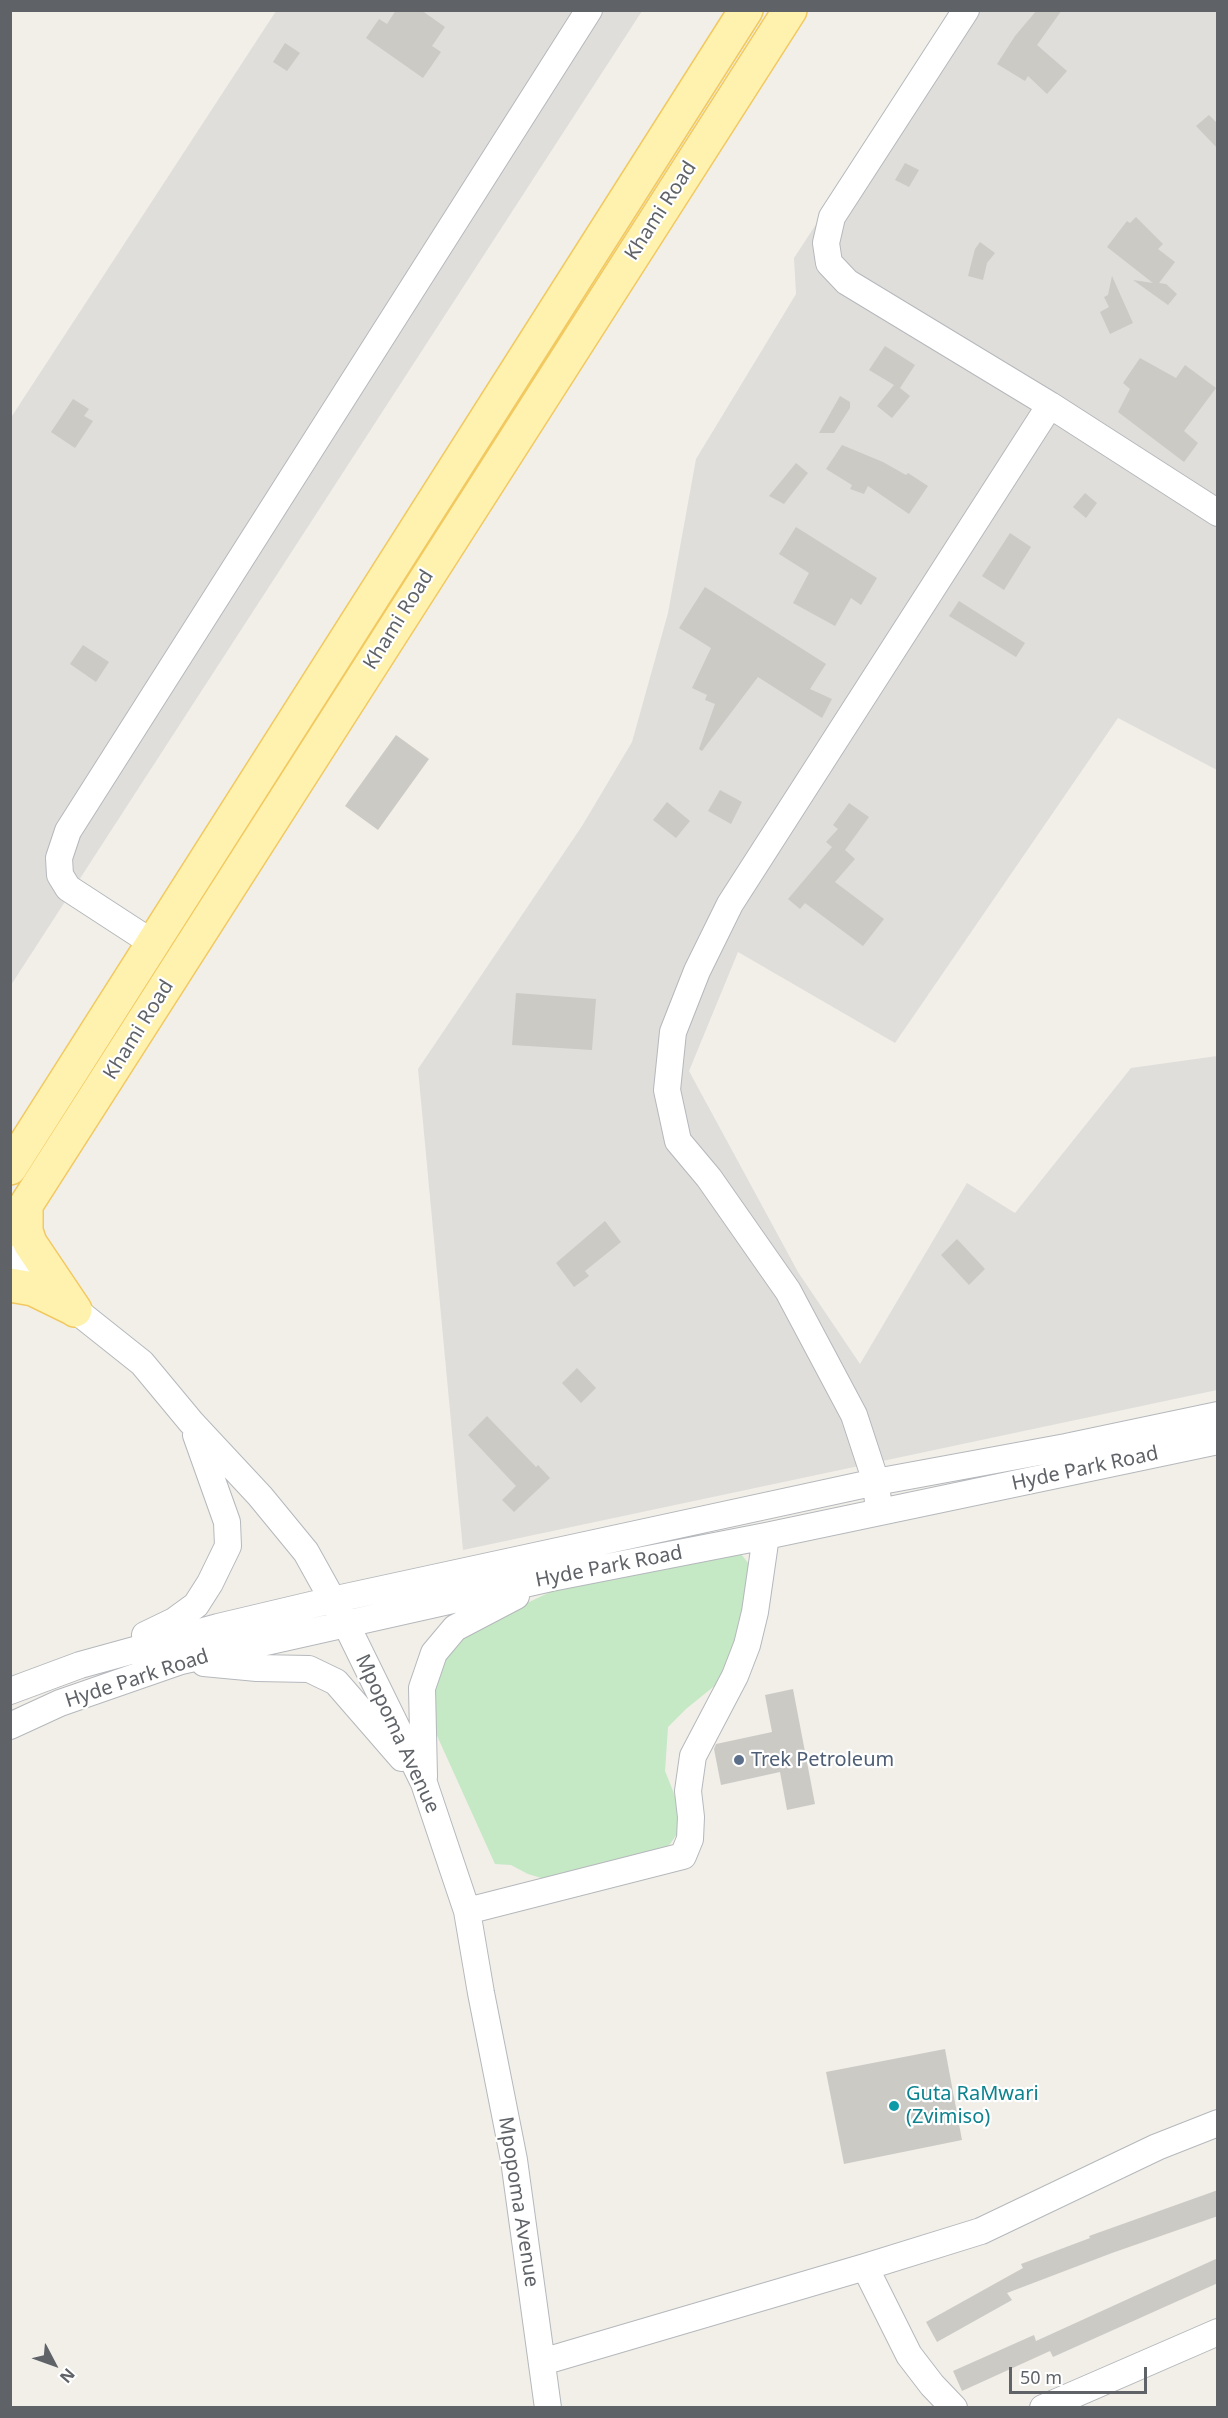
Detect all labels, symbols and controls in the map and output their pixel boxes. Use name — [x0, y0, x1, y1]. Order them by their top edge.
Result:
street label: Khami Road — [620, 157, 702, 265]
street label: Khami Road — [359, 566, 439, 674]
street label: Khami Road — [99, 976, 179, 1084]
street label: Hyde Park Road — [1009, 1442, 1161, 1496]
street label: Hyde Park Road — [533, 1541, 685, 1593]
street label: Hyde Park Road — [62, 1645, 212, 1713]
street label: Mpopoma Avenue — [350, 1651, 444, 1817]
place label: Trek Petroleum — [751, 1748, 894, 1772]
marker: Trek Petroleum — [732, 1753, 746, 1767]
place label: Guta RaMwari (Zvimiso) — [906, 2082, 1039, 2129]
marker: Guta RaMwari (Zvimiso) — [887, 2099, 901, 2113]
street label: Mpopoma Avenue — [493, 2115, 543, 2289]
north arrow — [24, 2334, 84, 2394]
scale bar — [1012, 2355, 1150, 2393]
text: N — [55, 2364, 80, 2388]
text: 50 m — [1020, 2365, 1062, 2389]

